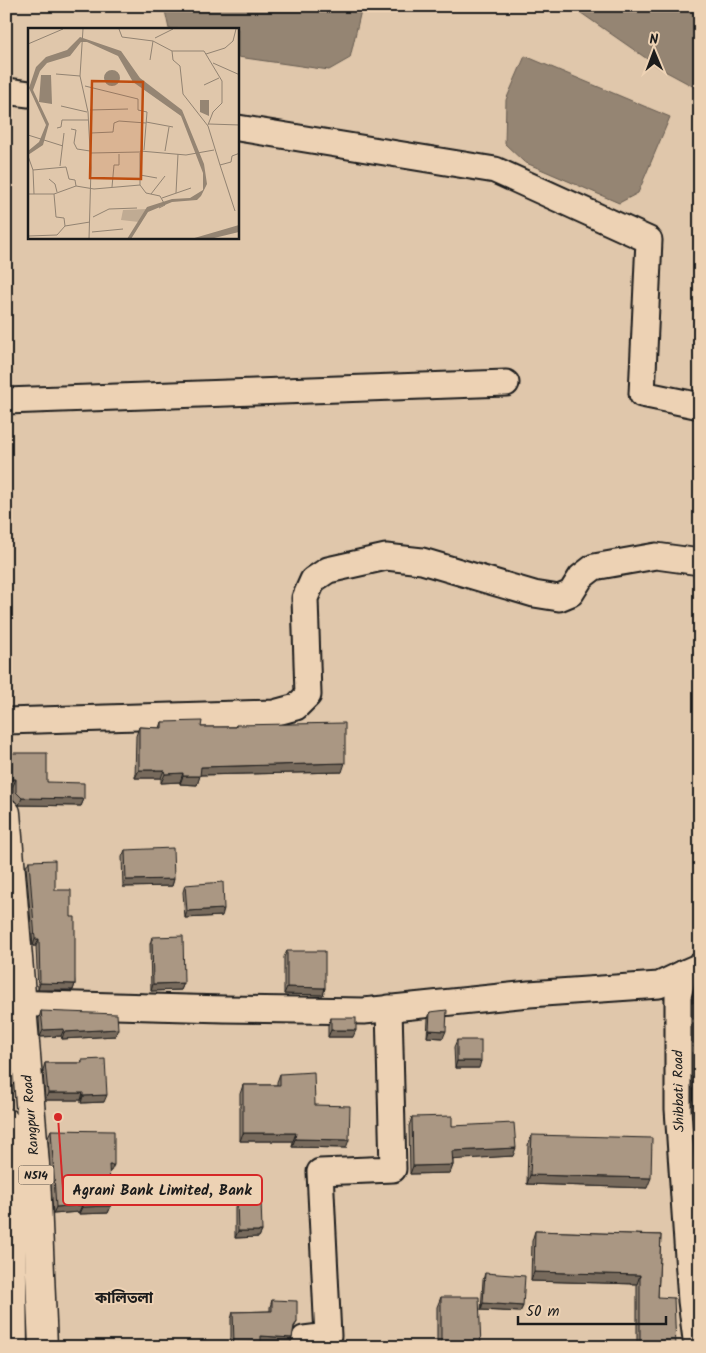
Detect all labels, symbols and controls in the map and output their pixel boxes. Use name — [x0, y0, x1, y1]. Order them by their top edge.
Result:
inset map — [28, 28, 239, 239]
north arrow — [628, 28, 678, 78]
text: N — [649, 29, 659, 51]
street label: Shibbati Road — [667, 1049, 691, 1132]
street label: Rangpur Road — [16, 1073, 45, 1156]
road number: N514 — [18, 1166, 54, 1184]
callout: Agrani Bank Limited, Bank — [63, 1175, 262, 1205]
text: Agrani Bank Limited, Bank — [72, 1179, 252, 1203]
district label: কালিতলা — [94, 1287, 154, 1311]
scale bar — [518, 1293, 666, 1325]
text: 50 m — [526, 1300, 560, 1324]

